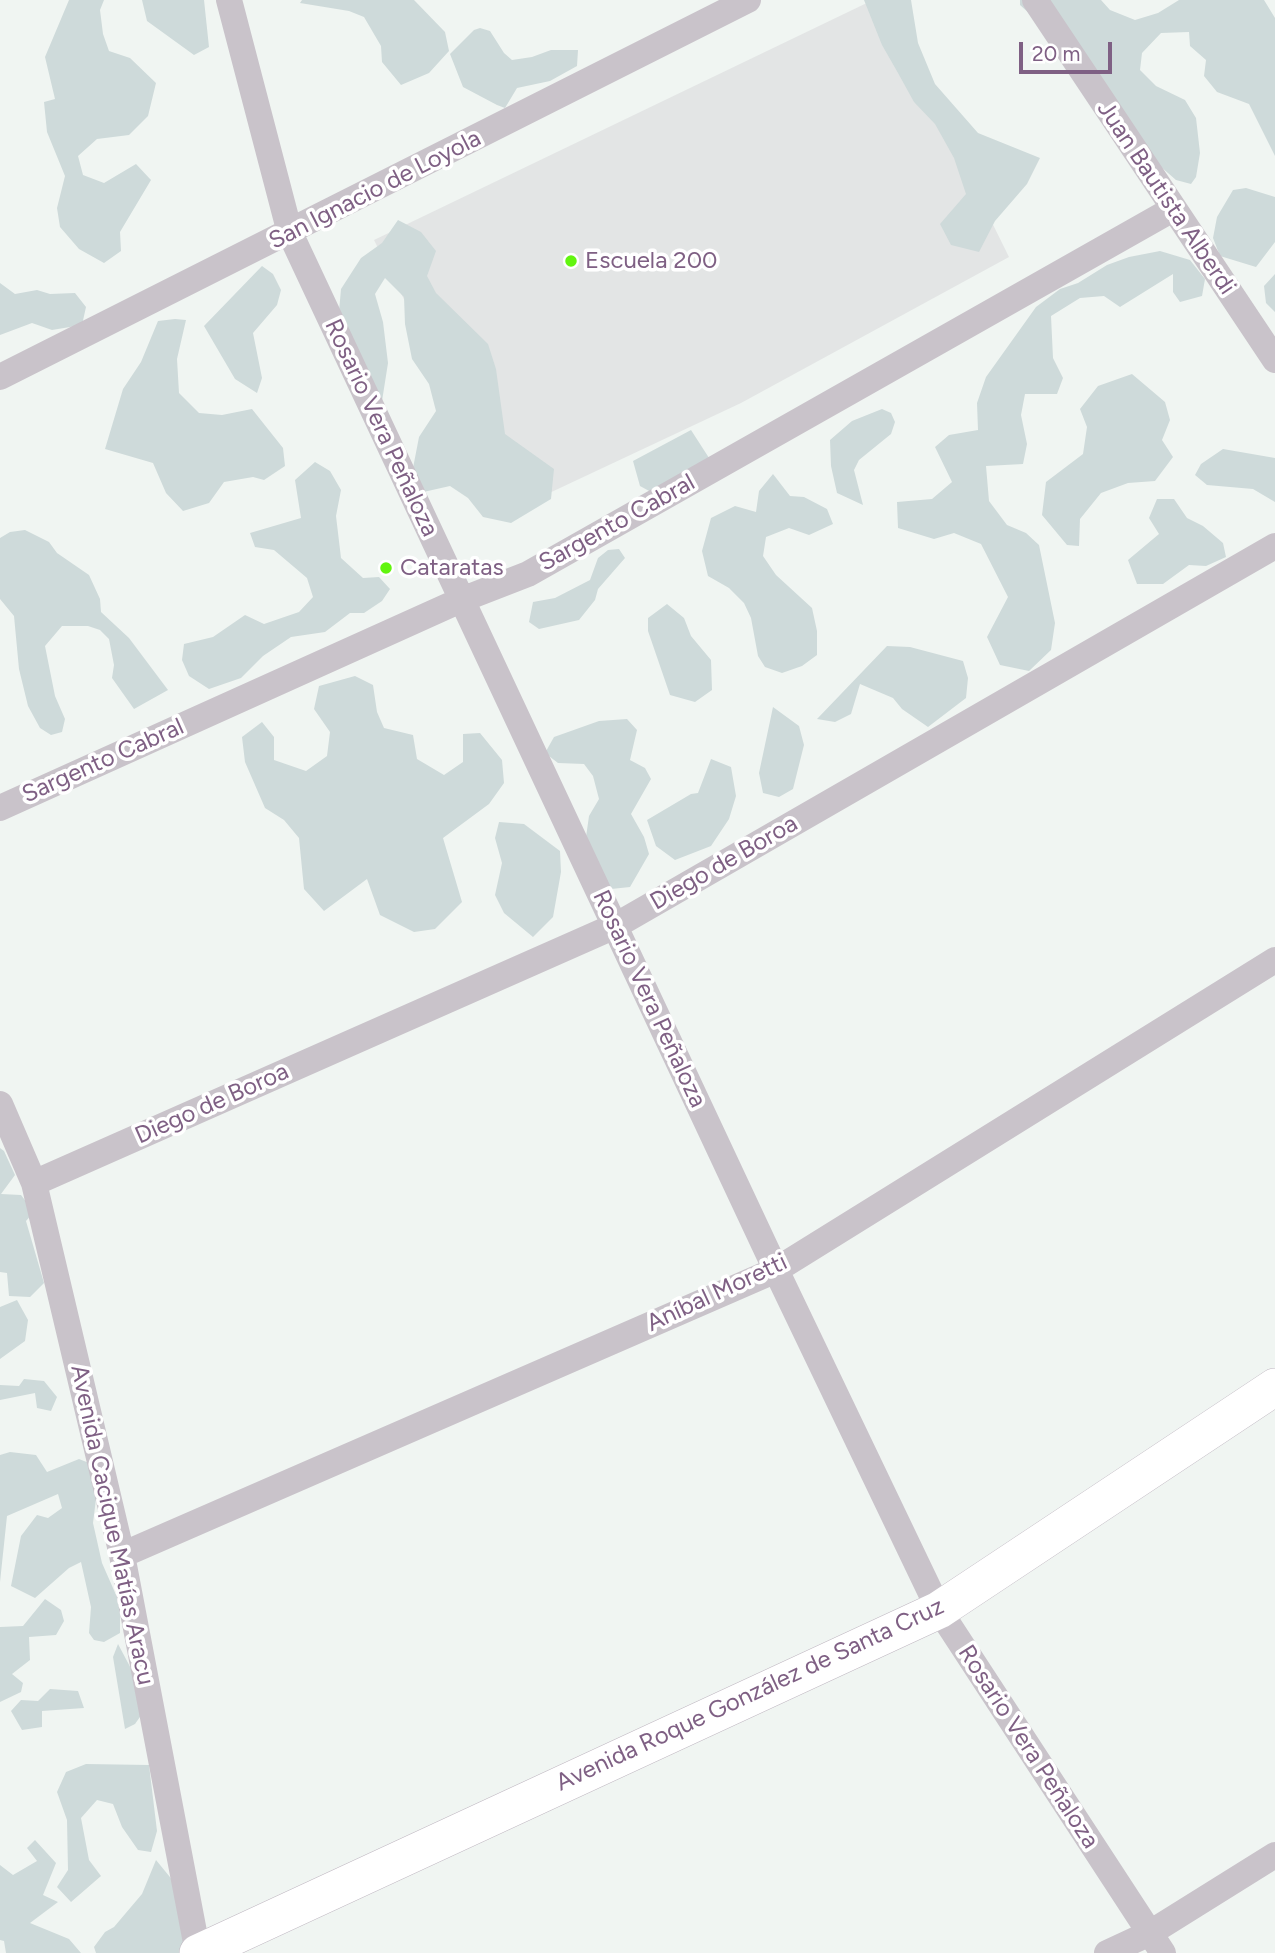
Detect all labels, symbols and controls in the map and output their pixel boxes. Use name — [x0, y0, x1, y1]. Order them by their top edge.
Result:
scale bar — [1023, 28, 1116, 72]
text: 20 m — [1032, 41, 1080, 66]
street label: Juan Bautista Alberdi — [1091, 96, 1241, 300]
street label: San Ignacio de Loyola — [264, 124, 486, 256]
place label: Escuela 200 — [585, 247, 718, 275]
marker: Escuela 200 — [563, 253, 579, 269]
street label: Rosario Vera Peñaloza — [318, 315, 444, 541]
street label: Sargento Cabral — [534, 468, 700, 578]
place label: Cataratas — [400, 554, 504, 582]
marker: Cataratas — [378, 560, 394, 576]
street label: Sargento Cabral — [18, 713, 188, 809]
street label: Diego de Boroa — [645, 809, 803, 917]
street label: Rosario Vera Peñaloza — [586, 886, 712, 1112]
street label: Diego de Boroa — [131, 1057, 293, 1151]
street label: Aníbal Moretti — [642, 1248, 792, 1338]
street label: Avenida Cacique Matías Aracu — [64, 1362, 160, 1688]
street label: Avenida Roque González de Santa Cruz — [552, 1592, 948, 1798]
street label: Rosario Vera Peñaloza — [952, 1640, 1104, 1854]

